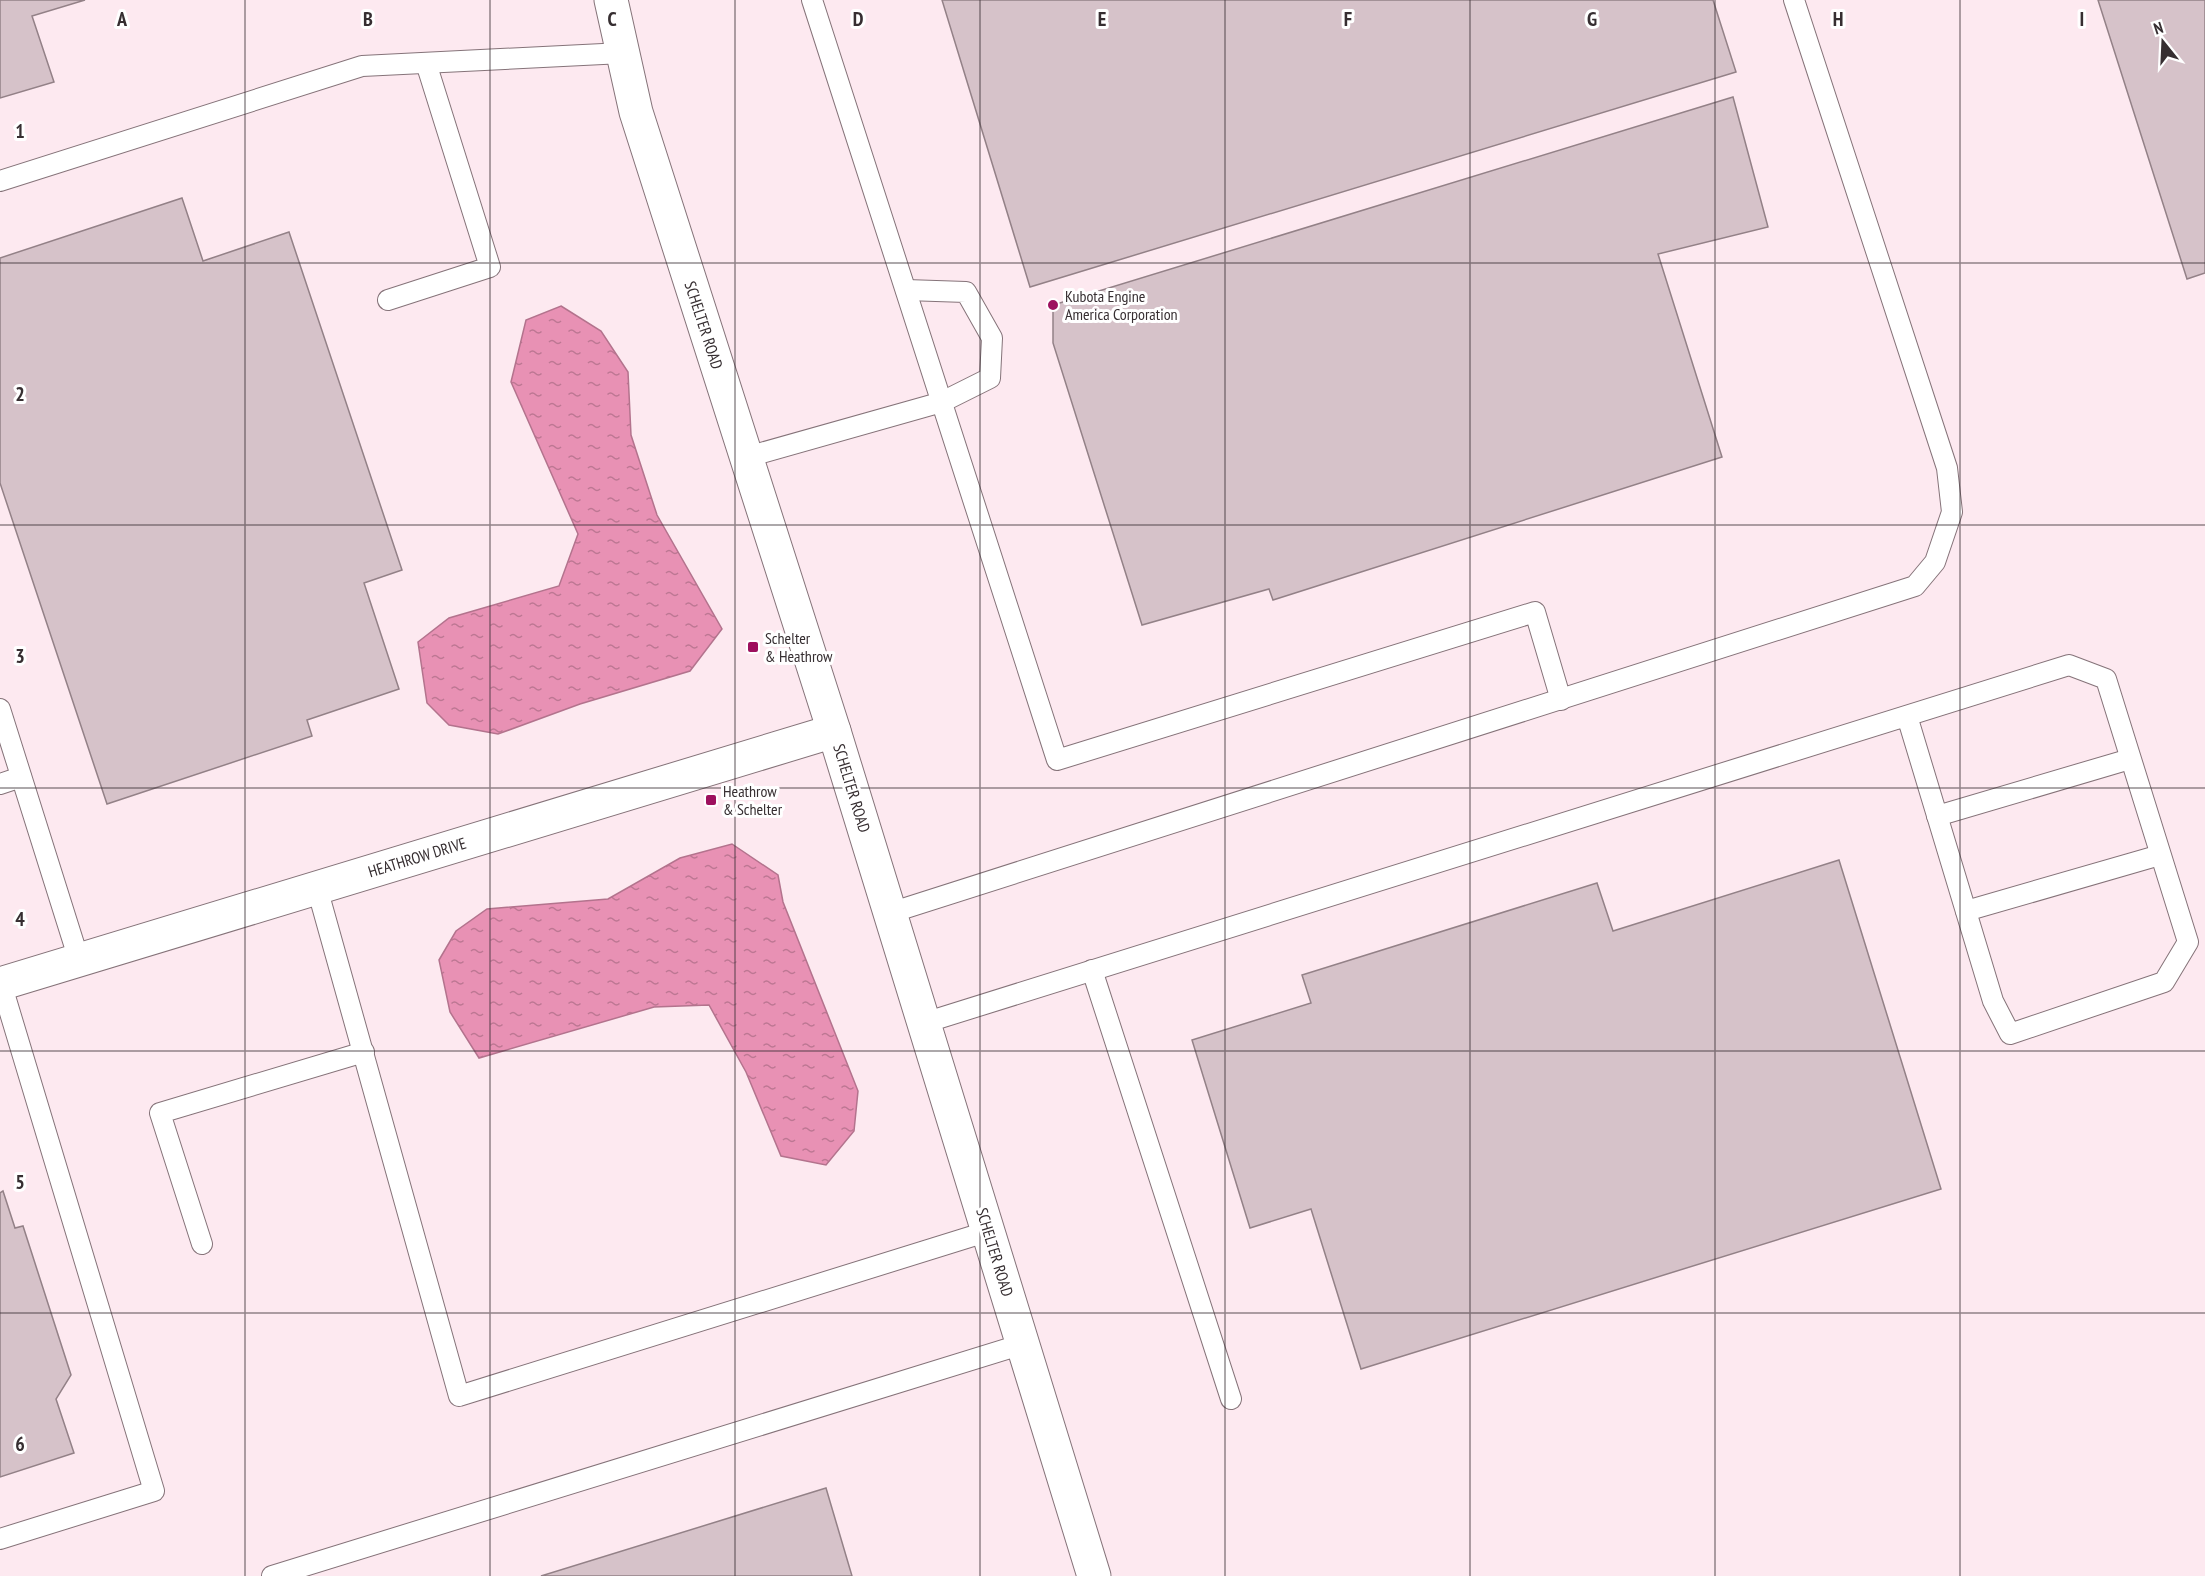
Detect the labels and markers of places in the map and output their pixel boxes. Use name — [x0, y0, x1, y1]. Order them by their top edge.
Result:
place label: Kubota Engine America Corporation — [1065, 286, 1178, 324]
marker: Kubota Engine America Corporation — [1046, 298, 1060, 312]
place label: Schelter & Heathrow — [765, 628, 833, 666]
marker: Schelter & Heathrow — [746, 640, 760, 654]
place label: Heathrow & Schelter — [723, 781, 783, 819]
marker: Heathrow & Schelter — [704, 793, 718, 807]

